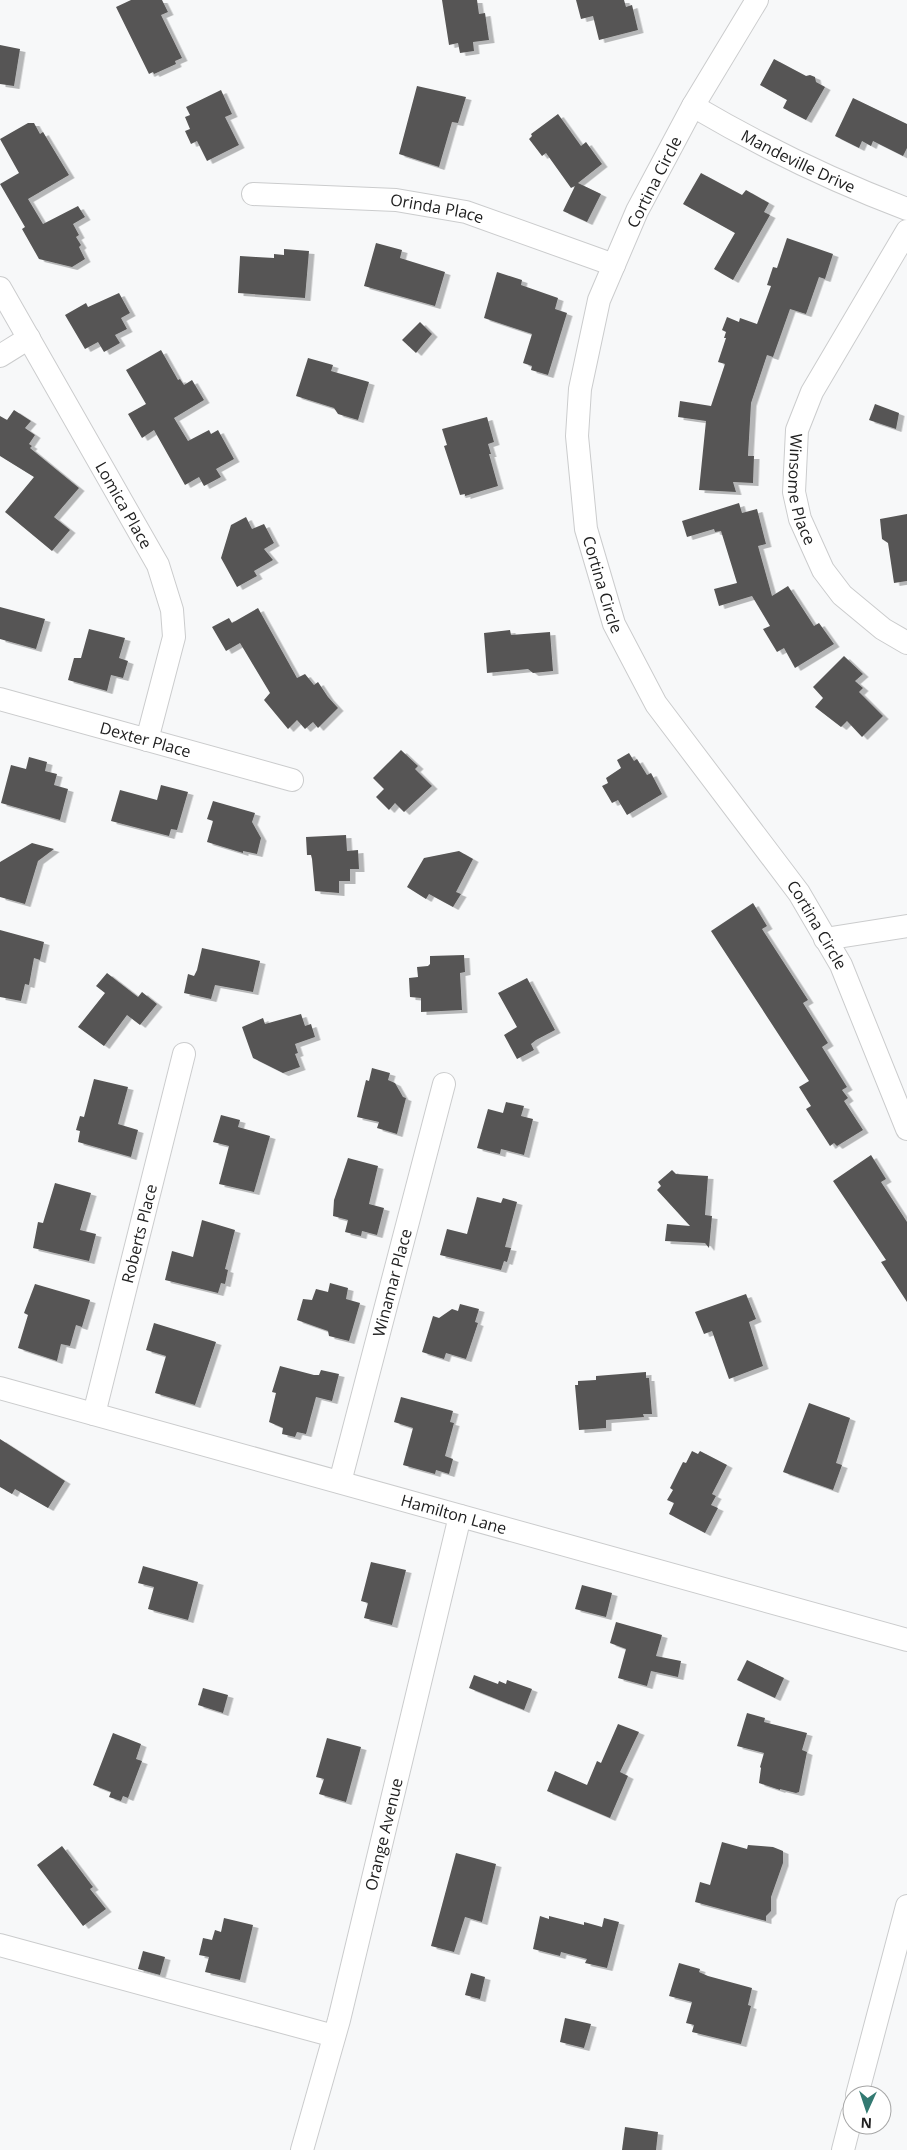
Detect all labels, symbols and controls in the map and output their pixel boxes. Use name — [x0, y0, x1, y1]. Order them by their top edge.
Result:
street label: Mandeville Drive — [737, 124, 859, 198]
street label: Cortina Circle — [621, 132, 687, 232]
street label: Orinda Place — [389, 188, 487, 229]
street label: Winsome Place — [783, 433, 821, 548]
street label: Lomica Place — [90, 458, 157, 553]
street label: Cortina Circle — [578, 533, 628, 637]
street label: Dexter Place — [97, 716, 194, 762]
street label: Cortina Circle — [782, 875, 852, 973]
street label: Roberts Place — [116, 1182, 162, 1285]
street label: Winamar Place — [367, 1226, 417, 1339]
street label: Hamilton Lane — [398, 1489, 509, 1539]
street label: Orange Avenue — [359, 1776, 408, 1893]
north arrow — [842, 2085, 892, 2135]
text: N — [860, 2114, 872, 2133]

